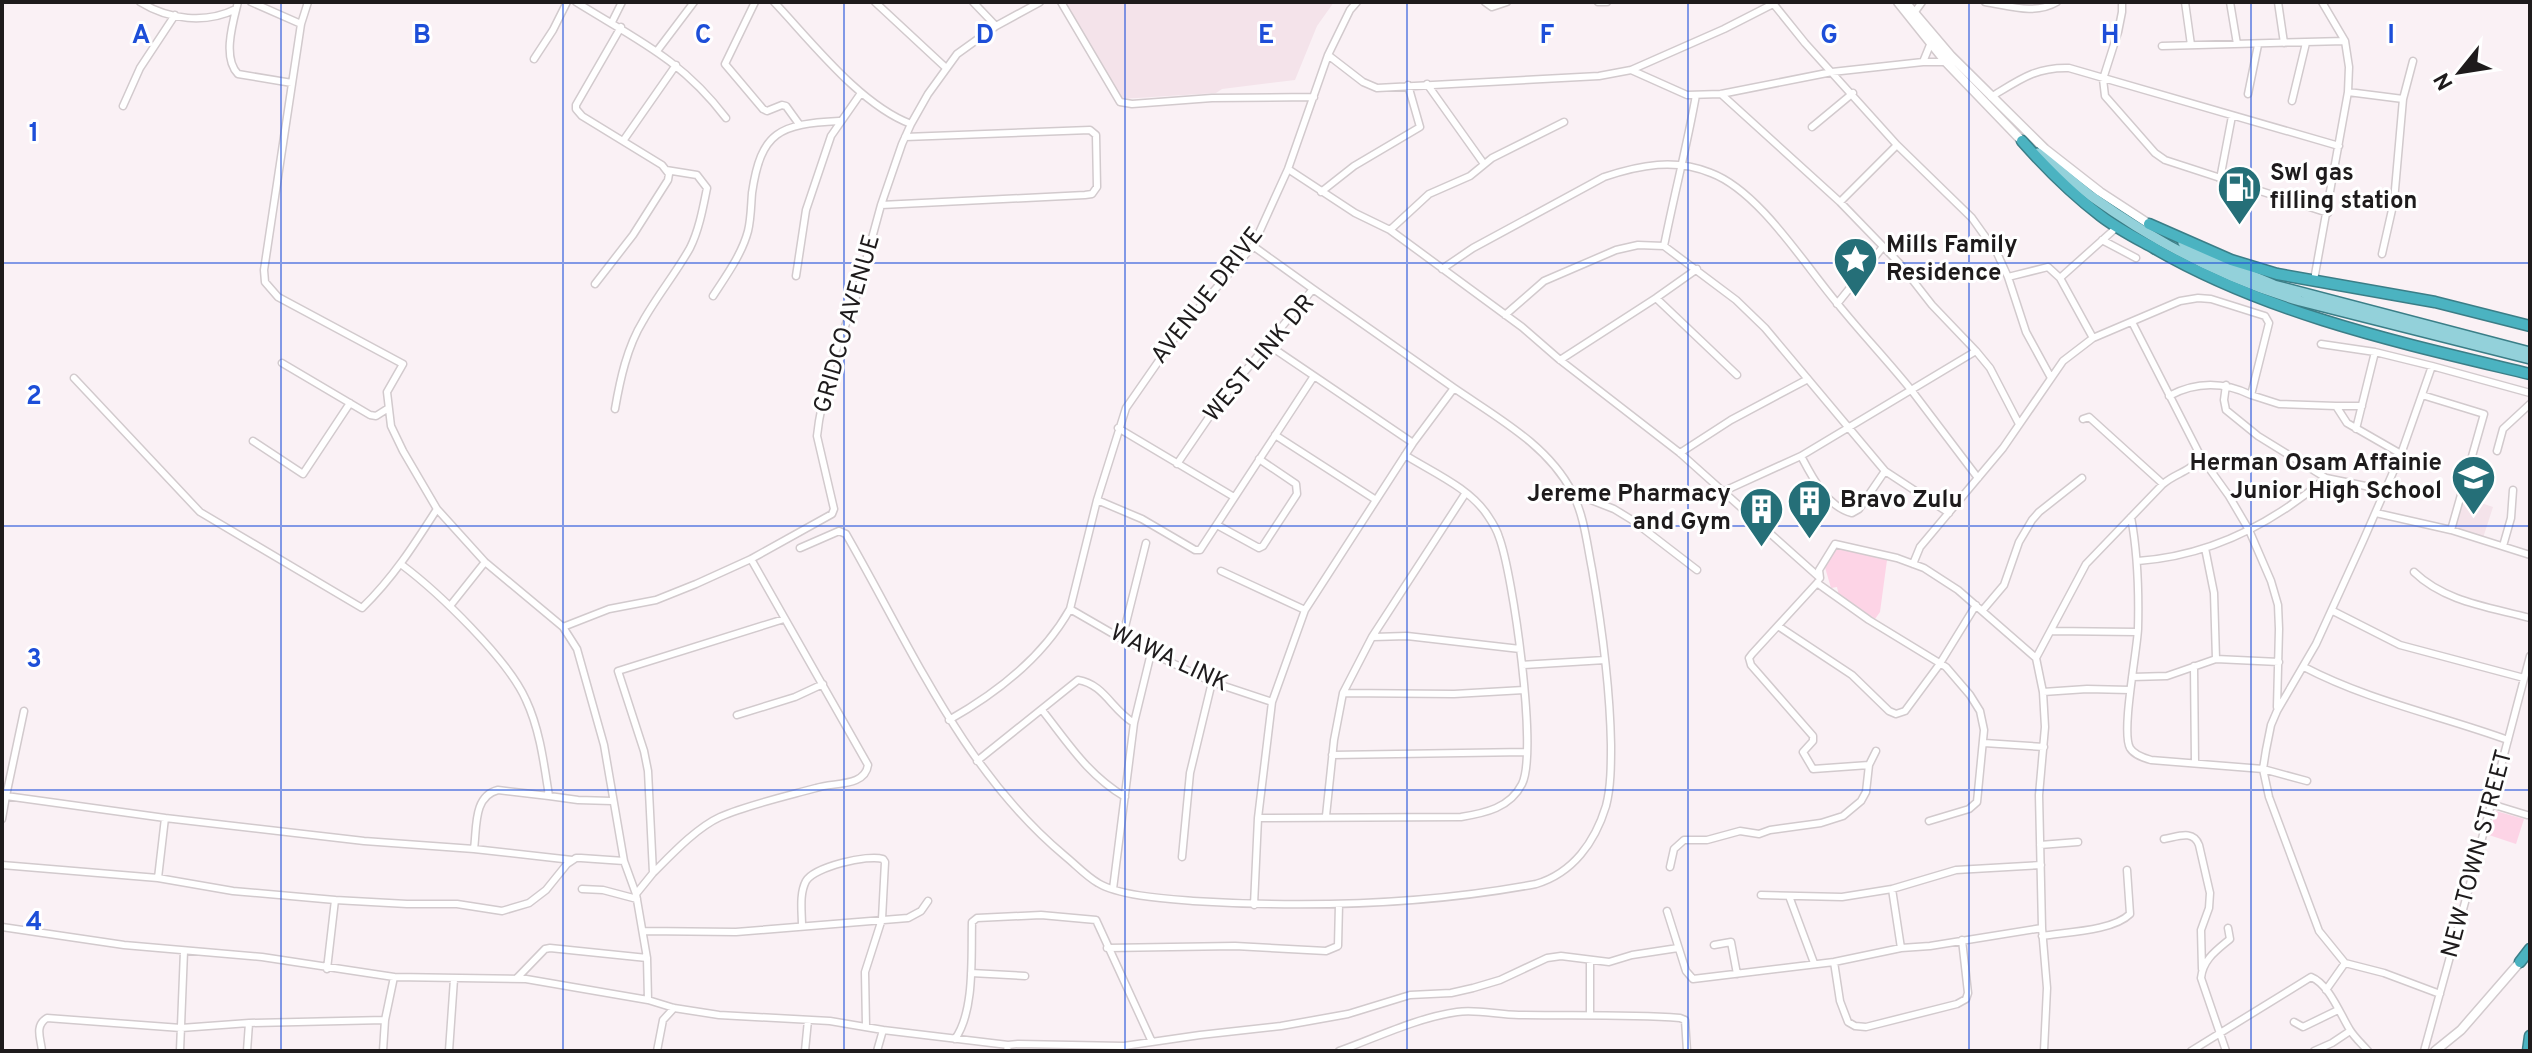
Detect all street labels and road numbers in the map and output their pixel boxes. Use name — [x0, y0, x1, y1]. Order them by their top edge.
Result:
street label: AVENUE DRIVE — [1145, 222, 1271, 370]
street label: GRIDCO AVENUE — [808, 231, 888, 417]
street label: WEST LINK DR — [1198, 289, 1322, 429]
street label: WAWA LINK — [1105, 619, 1233, 699]
street label: NEW TOWN STREET — [2436, 747, 2520, 961]

